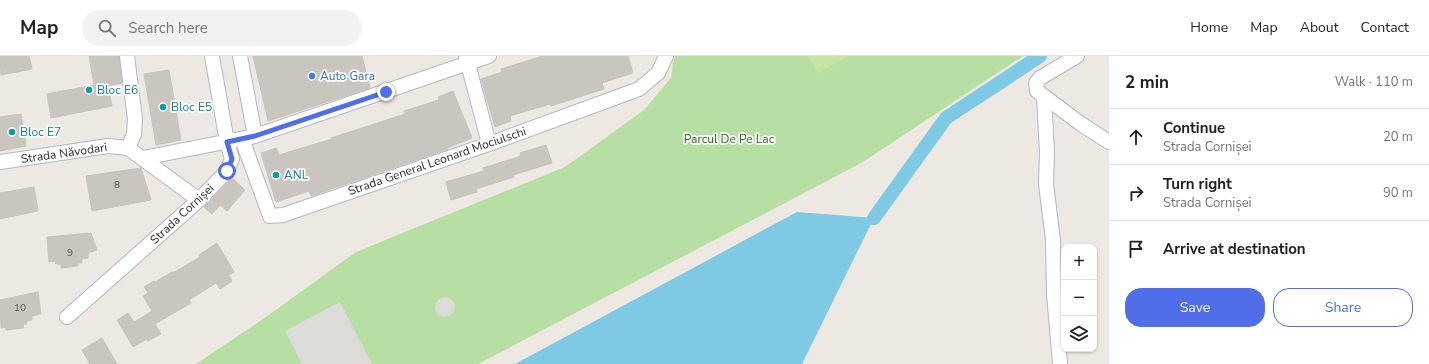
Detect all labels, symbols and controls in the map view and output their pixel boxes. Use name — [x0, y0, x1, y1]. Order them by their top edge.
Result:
search box — [82, 10, 362, 46]
text: Map — [20, 15, 58, 41]
icon: search — [96, 17, 118, 39]
text: Search here — [128, 18, 208, 38]
text: Home — [1190, 18, 1228, 37]
text: Map — [1250, 18, 1278, 37]
text: About — [1300, 18, 1339, 37]
text: Contact — [1361, 18, 1409, 37]
place label: Auto Gara — [320, 68, 375, 84]
marker: Auto Gara — [307, 71, 317, 81]
text: 2 min — [1125, 71, 1169, 94]
text: Walk · 110 m — [1335, 73, 1413, 91]
place label: Bloc E6 — [97, 82, 138, 98]
route end — [377, 83, 395, 101]
marker: Bloc E6 — [84, 85, 94, 95]
place label: Bloc E5 — [171, 99, 212, 115]
marker: Bloc E5 — [158, 102, 168, 112]
text: Continue — [1163, 118, 1225, 138]
street label: Strada General Leonard Mociulschi — [346, 123, 528, 199]
place label: Bloc E7 — [20, 124, 61, 140]
icon: ahead — [1125, 126, 1147, 148]
marker: Bloc E7 — [7, 127, 17, 137]
text: 20 m — [1383, 128, 1413, 146]
park label: Parcul De Pe Lac — [684, 131, 775, 147]
text: Strada Cornișei — [1163, 138, 1252, 156]
street label: Strada Năvodari — [20, 139, 108, 167]
route start — [218, 162, 236, 180]
place label: ANL — [284, 167, 309, 183]
marker: ANL — [271, 170, 281, 180]
text: Turn right — [1163, 174, 1232, 194]
house number: 8 — [114, 178, 120, 192]
street label: Strada Cornișei — [147, 180, 217, 248]
icon: right — [1125, 182, 1147, 204]
text: 90 m — [1383, 184, 1413, 202]
text: Strada Cornișei — [1163, 194, 1252, 212]
icon: arrive — [1125, 238, 1147, 260]
text: Arrive at destination — [1163, 239, 1306, 259]
map controls — [1061, 244, 1097, 352]
button: + — [1061, 244, 1097, 280]
house number: 9 — [67, 246, 73, 260]
button: − — [1061, 280, 1097, 316]
button: Save — [1125, 288, 1265, 327]
button: Share — [1273, 288, 1413, 327]
house number: 10 — [14, 301, 26, 315]
button: layers — [1061, 316, 1097, 352]

